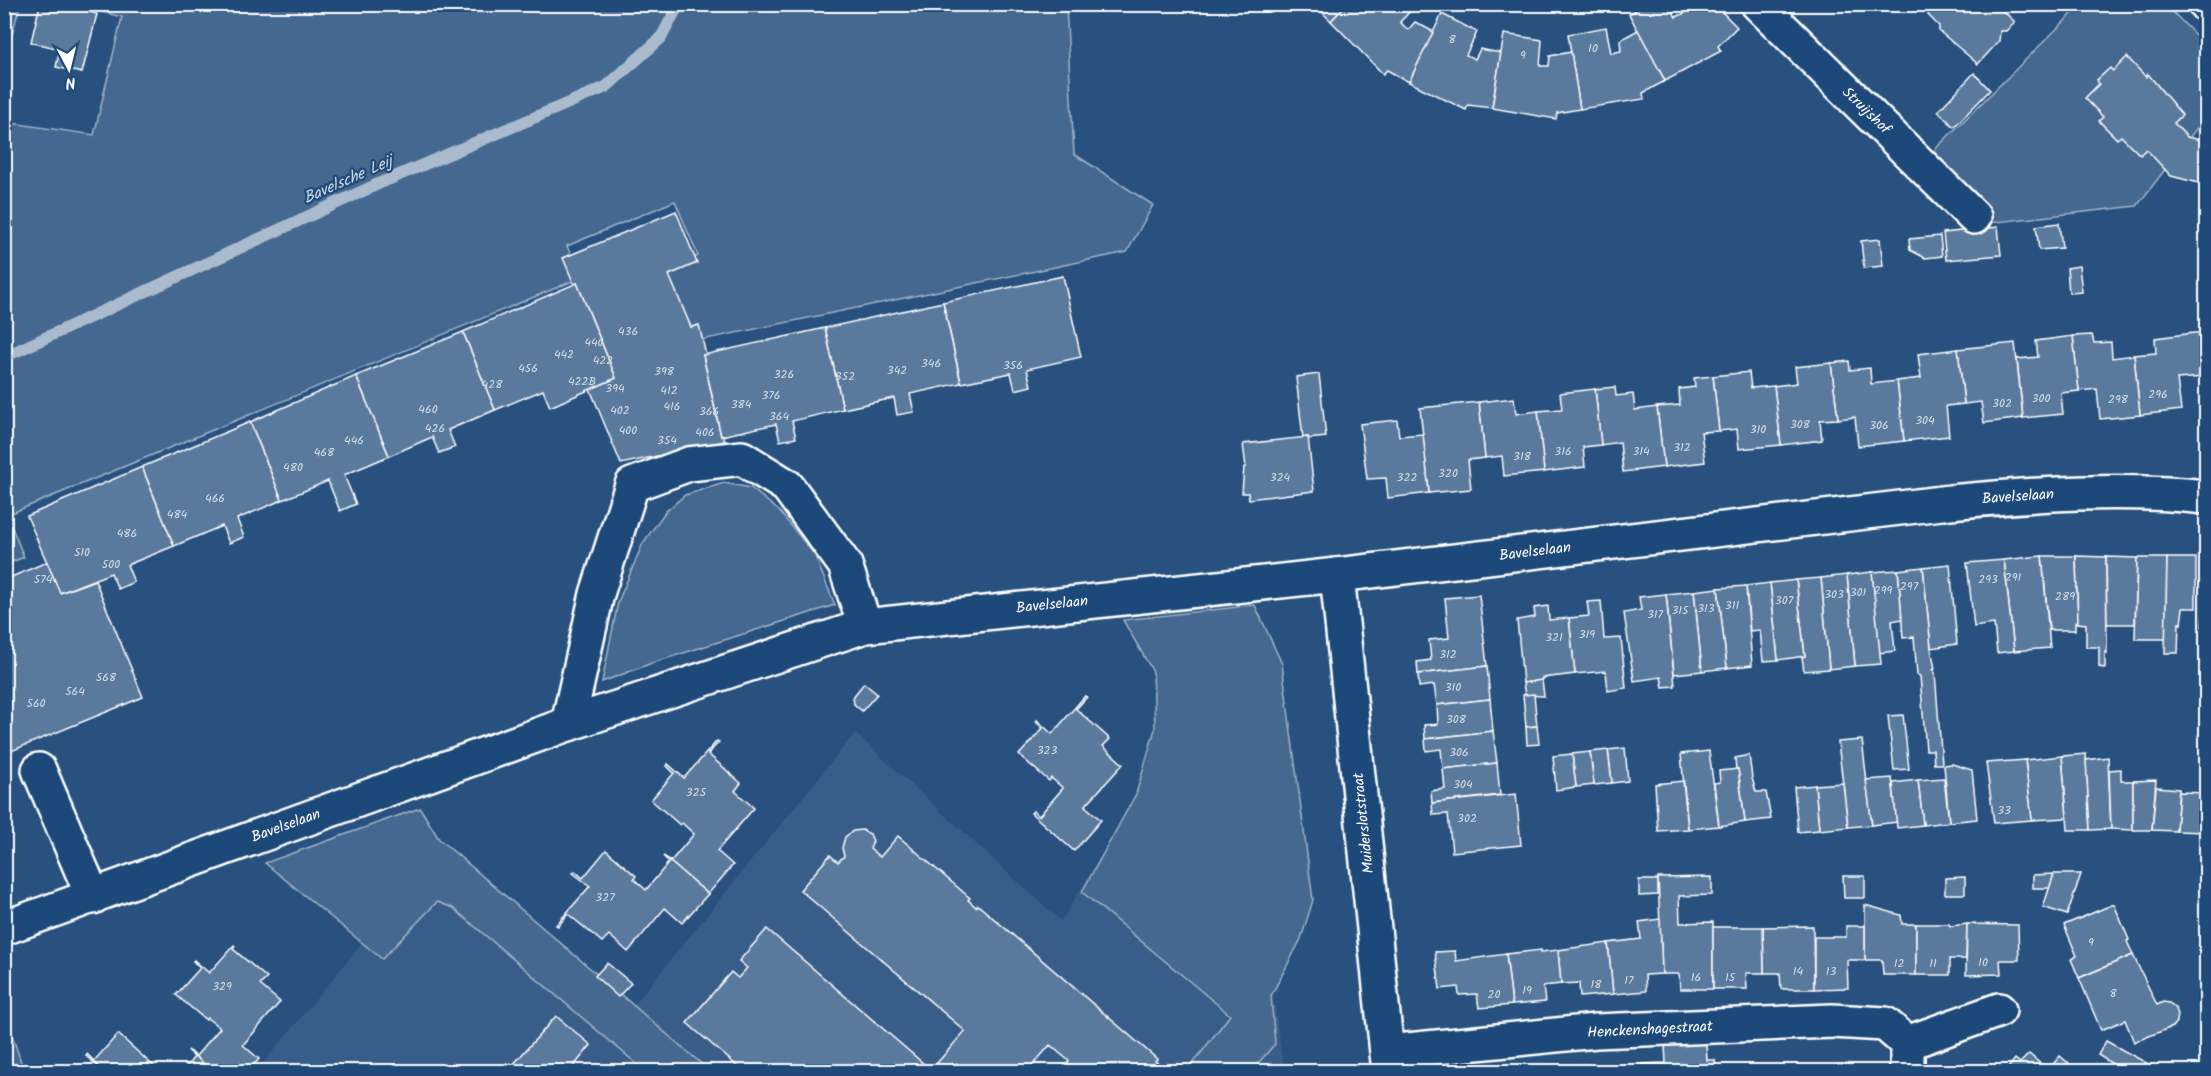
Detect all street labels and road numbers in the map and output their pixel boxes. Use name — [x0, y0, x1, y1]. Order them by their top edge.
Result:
street label: Struijshof — [1836, 81, 1897, 141]
street label: Bavelselaan — [1981, 483, 2055, 511]
street label: Bavelselaan — [1498, 536, 1572, 568]
street label: Bavelselaan — [1015, 589, 1089, 621]
street label: Muiderslotstraat — [1347, 771, 1381, 875]
street label: Bavelselaan — [248, 802, 324, 850]
street label: Henckenshagestraat — [1587, 1015, 1714, 1045]

